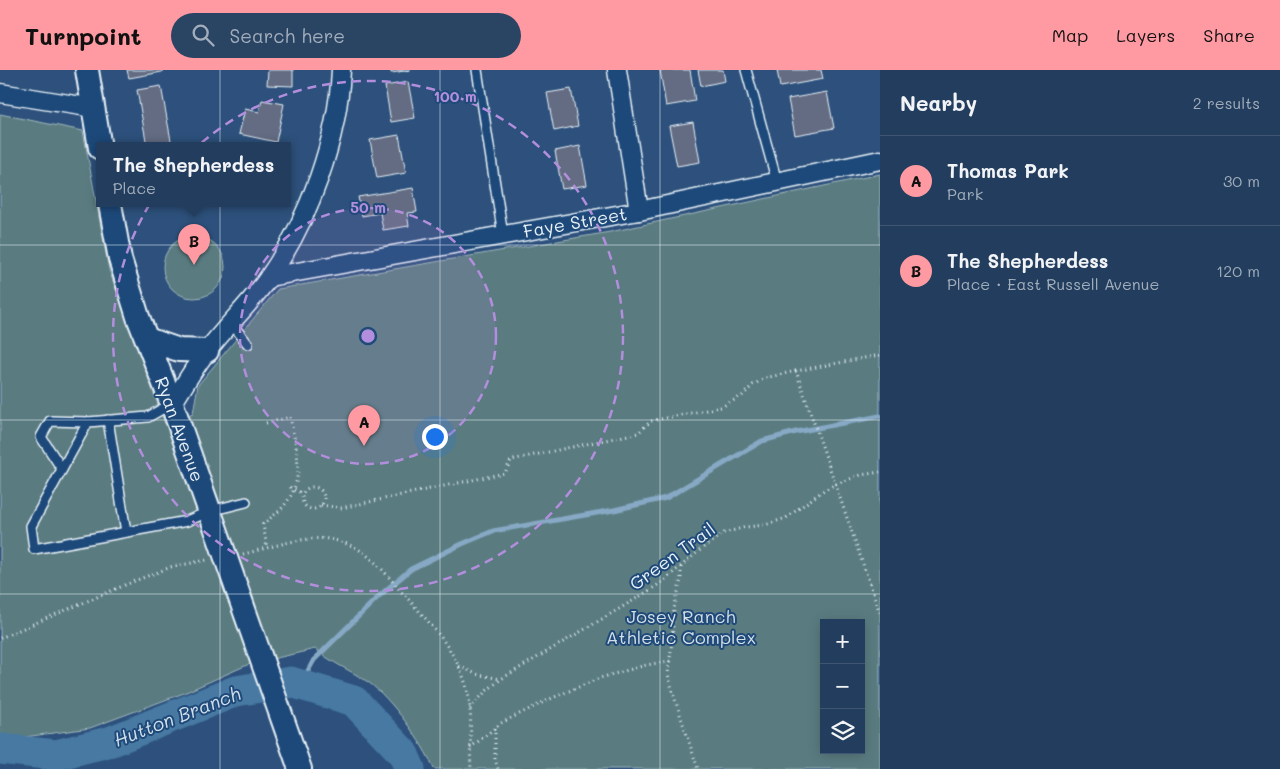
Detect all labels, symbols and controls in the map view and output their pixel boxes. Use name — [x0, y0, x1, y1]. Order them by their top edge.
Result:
search box — [171, 13, 521, 58]
text: Turnpoint — [25, 20, 141, 51]
icon: search — [189, 21, 217, 49]
text: Search here — [229, 23, 345, 48]
text: Map — [1052, 23, 1088, 47]
text: Layers — [1116, 23, 1175, 47]
text: Share — [1203, 23, 1255, 47]
text: 100 m — [433, 86, 477, 106]
text: Nearby — [900, 89, 977, 116]
text: 2 results — [1193, 92, 1260, 113]
popup — [96, 142, 291, 207]
text: The Shepherdess — [113, 152, 274, 177]
text: Thomas Park — [947, 158, 1069, 183]
text: A — [910, 170, 922, 191]
text: 30 m — [1223, 170, 1260, 191]
text: Place — [113, 177, 156, 198]
text: Park — [947, 183, 983, 204]
text: 50 m — [350, 197, 386, 217]
street label: Faye Street — [521, 201, 629, 243]
pin: B — [178, 224, 210, 265]
text: The Shepherdess — [947, 248, 1108, 273]
text: B — [911, 260, 921, 281]
text: 120 m — [1216, 260, 1260, 281]
text: Place · East Russell Avenue — [947, 273, 1159, 294]
centre of rings — [359, 327, 377, 345]
street label: Ryan Avenue — [150, 373, 210, 485]
pin: A — [348, 405, 380, 446]
your location — [422, 424, 448, 450]
street label: Green Trail — [624, 517, 720, 595]
park label: Josey Ranch Athletic Complex — [606, 604, 756, 649]
map controls — [820, 619, 865, 754]
button: + — [820, 619, 865, 664]
button: − — [820, 664, 865, 709]
water label: Hutton Branch — [110, 680, 244, 752]
button: layers — [820, 709, 865, 754]

